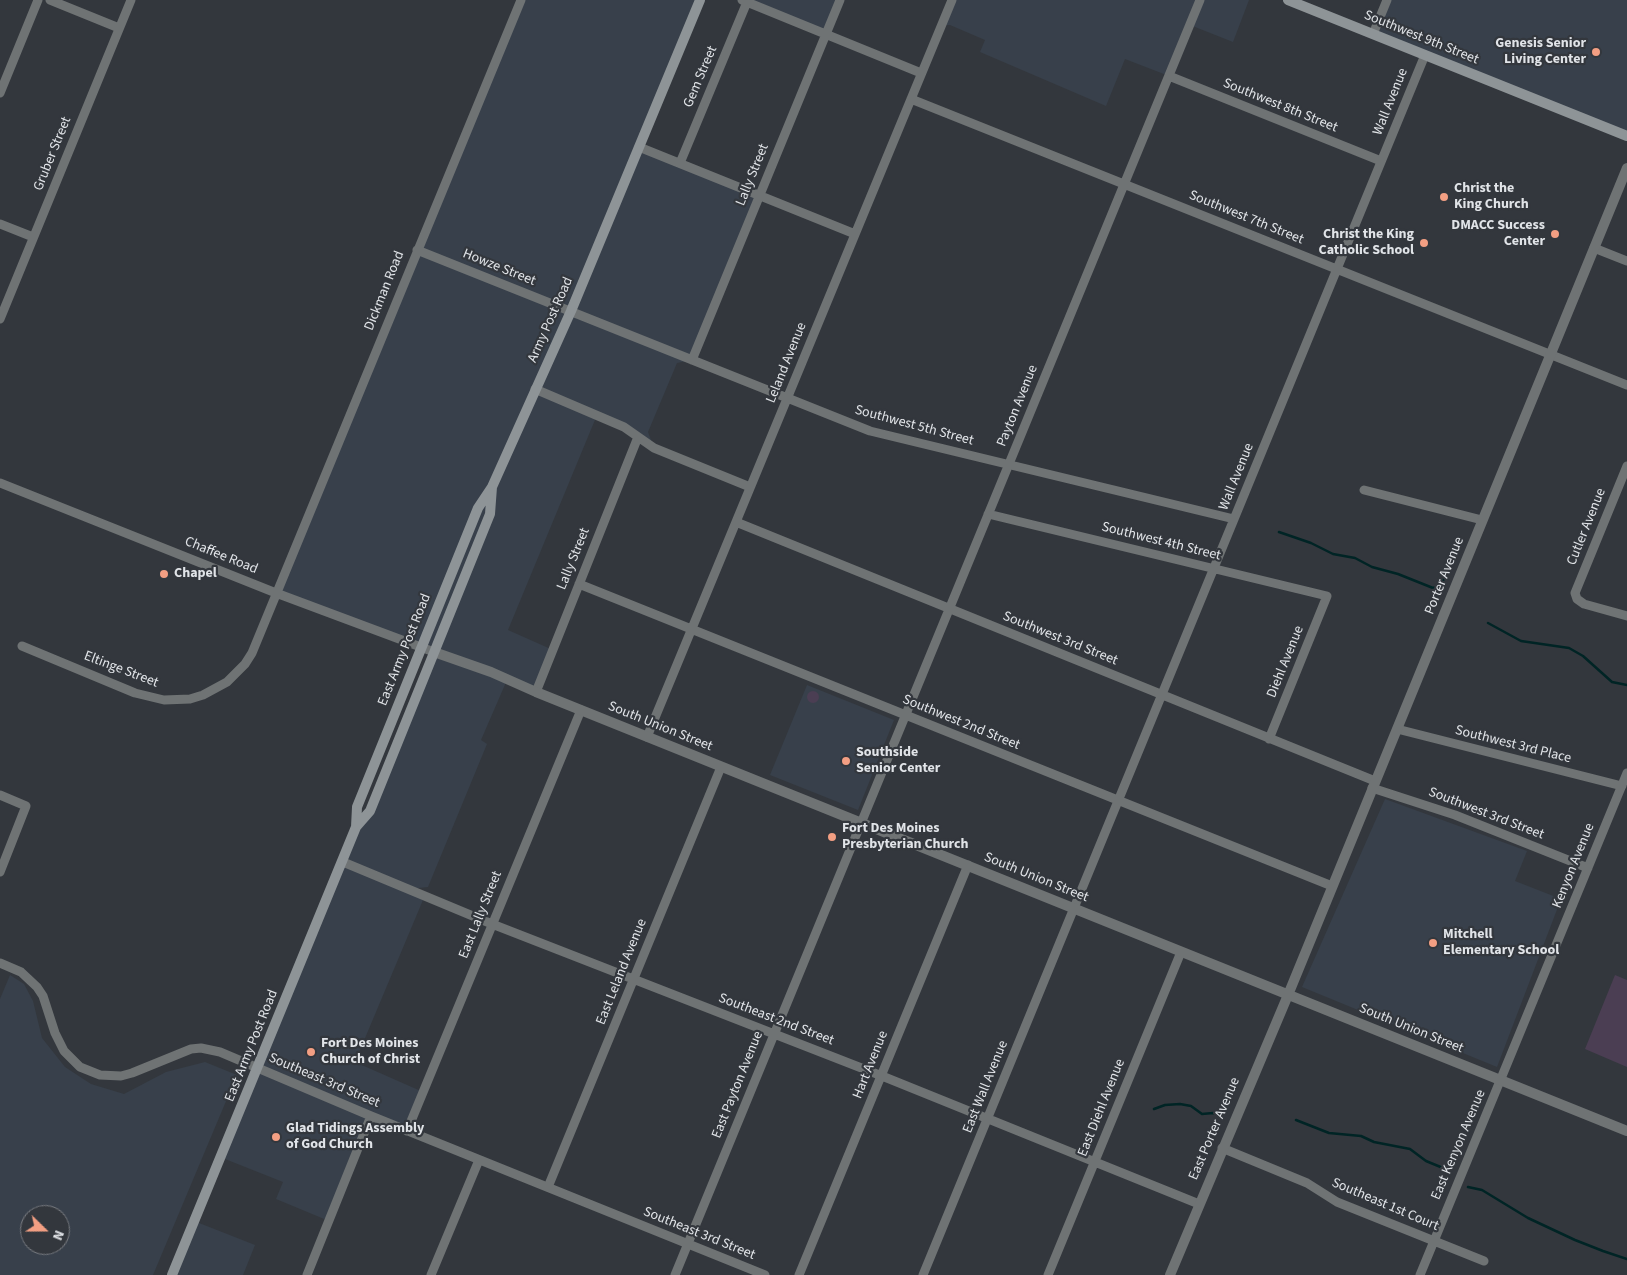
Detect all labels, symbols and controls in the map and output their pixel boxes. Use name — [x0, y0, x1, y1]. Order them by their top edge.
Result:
street label: Southwest 9th Street — [1361, 7, 1481, 69]
place label: Genesis Senior Living Center — [1495, 36, 1586, 68]
street label: Gem Street — [681, 44, 721, 110]
marker: Genesis Senior Living Center — [1590, 46, 1602, 58]
street label: Wall Avenue — [1370, 66, 1412, 138]
street label: Southwest 8th Street — [1220, 75, 1340, 137]
street label: Gruber Street — [31, 114, 75, 194]
street label: Lally Street — [733, 142, 773, 208]
place label: Christ the King Church — [1454, 181, 1529, 213]
street label: Southwest 7th Street — [1186, 187, 1306, 249]
marker: Christ the King Church — [1438, 191, 1450, 203]
place label: DMACC Success Center — [1451, 218, 1545, 250]
place label: Christ the King Catholic School — [1319, 227, 1414, 260]
marker: DMACC Success Center — [1549, 228, 1561, 240]
marker: Christ the King Catholic School — [1418, 237, 1430, 249]
street label: Howze Street — [460, 246, 538, 290]
street label: Dickman Road — [361, 249, 409, 333]
street label: Army Post Road — [525, 275, 577, 365]
street label: Leland Avenue — [763, 320, 811, 406]
street label: Payton Avenue — [994, 363, 1042, 449]
street label: Southwest 5th Street — [853, 402, 975, 450]
street label: Wall Avenue — [1216, 441, 1258, 513]
street label: Cutler Avenue — [1564, 486, 1610, 568]
street label: Southwest 4th Street — [1100, 519, 1222, 565]
street label: Lally Street — [554, 526, 594, 592]
street label: Chaffee Road — [182, 534, 260, 578]
street label: Porter Avenue — [1422, 535, 1468, 617]
place label: Chapel — [174, 566, 217, 582]
marker: Chapel — [158, 568, 170, 580]
street label: East Army Post Road — [375, 592, 435, 708]
street label: Southwest 3rd Street — [1000, 608, 1120, 670]
street label: Diehl Avenue — [1264, 624, 1308, 700]
street label: Eltinge Street — [81, 648, 161, 692]
street label: Southwest 2nd Street — [900, 692, 1022, 754]
street label: South Union Street — [605, 698, 715, 756]
street label: Southwest 3rd Place — [1453, 722, 1573, 768]
place label: Southside Senior Center — [856, 745, 940, 778]
marker: Southside Senior Center — [840, 755, 852, 767]
street label: Southwest 3rd Street — [1426, 784, 1546, 844]
place label: Fort Des Moines Presbyterian Church — [842, 821, 968, 854]
street label: Kenyon Avenue — [1549, 821, 1599, 911]
marker: Fort Des Moines Presbyterian Church — [826, 831, 838, 843]
street label: South Union Street — [981, 849, 1091, 907]
street label: East Lally Street — [456, 869, 506, 961]
street label: East Leland Avenue — [593, 916, 651, 1028]
place label: Mitchell Elementary School — [1443, 927, 1559, 960]
marker: Mitchell Elementary School — [1427, 937, 1439, 949]
street label: East Army Post Road — [222, 988, 282, 1104]
street label: Southeast 2nd Street — [716, 990, 836, 1050]
street label: South Union Street — [1356, 1000, 1466, 1058]
street label: East Payton Avenue — [709, 1029, 767, 1141]
street label: Hart Avenue — [850, 1029, 892, 1101]
place label: Fort Des Moines Church of Christ — [321, 1036, 420, 1068]
street label: East Wall Avenue — [960, 1038, 1012, 1136]
marker: Fort Des Moines Church of Christ — [305, 1046, 317, 1058]
street label: Southeast 3rd Street — [266, 1050, 382, 1112]
street label: East Diehl Avenue — [1075, 1057, 1129, 1159]
street label: East Porter Avenue — [1186, 1075, 1244, 1183]
street label: East Kenyon Avenue — [1428, 1087, 1490, 1203]
place label: Glad Tidings Assembly of God Church — [286, 1121, 424, 1154]
marker: Glad Tidings Assembly of God Church — [270, 1131, 282, 1143]
street label: Southeast 1st Court — [1329, 1175, 1441, 1235]
street label: Southeast 3rd Street — [641, 1204, 757, 1264]
north arrow — [20, 1205, 70, 1255]
text: N — [47, 1227, 69, 1243]

